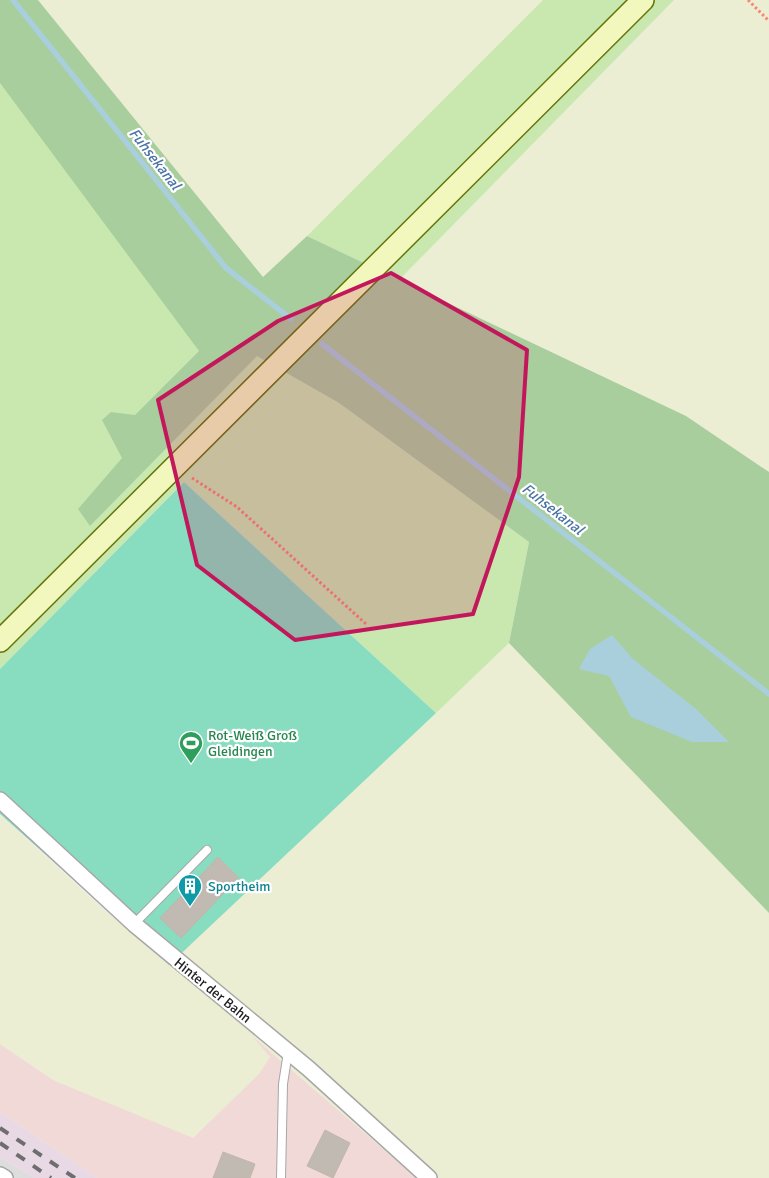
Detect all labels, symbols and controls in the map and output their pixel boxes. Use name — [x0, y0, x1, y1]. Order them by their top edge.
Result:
water label: Fuhsekanal — [125, 125, 186, 195]
water label: Fuhsekanal — [519, 479, 589, 540]
place label: Rot-Weiß Groß Gleidingen — [208, 727, 297, 760]
sports icon: Rot-Weiß Groß Gleidingen — [178, 730, 204, 764]
building icon: Sportheim — [177, 873, 203, 907]
place label: Sportheim — [208, 878, 270, 895]
street label: Hinter der Bahn — [171, 954, 255, 1027]

